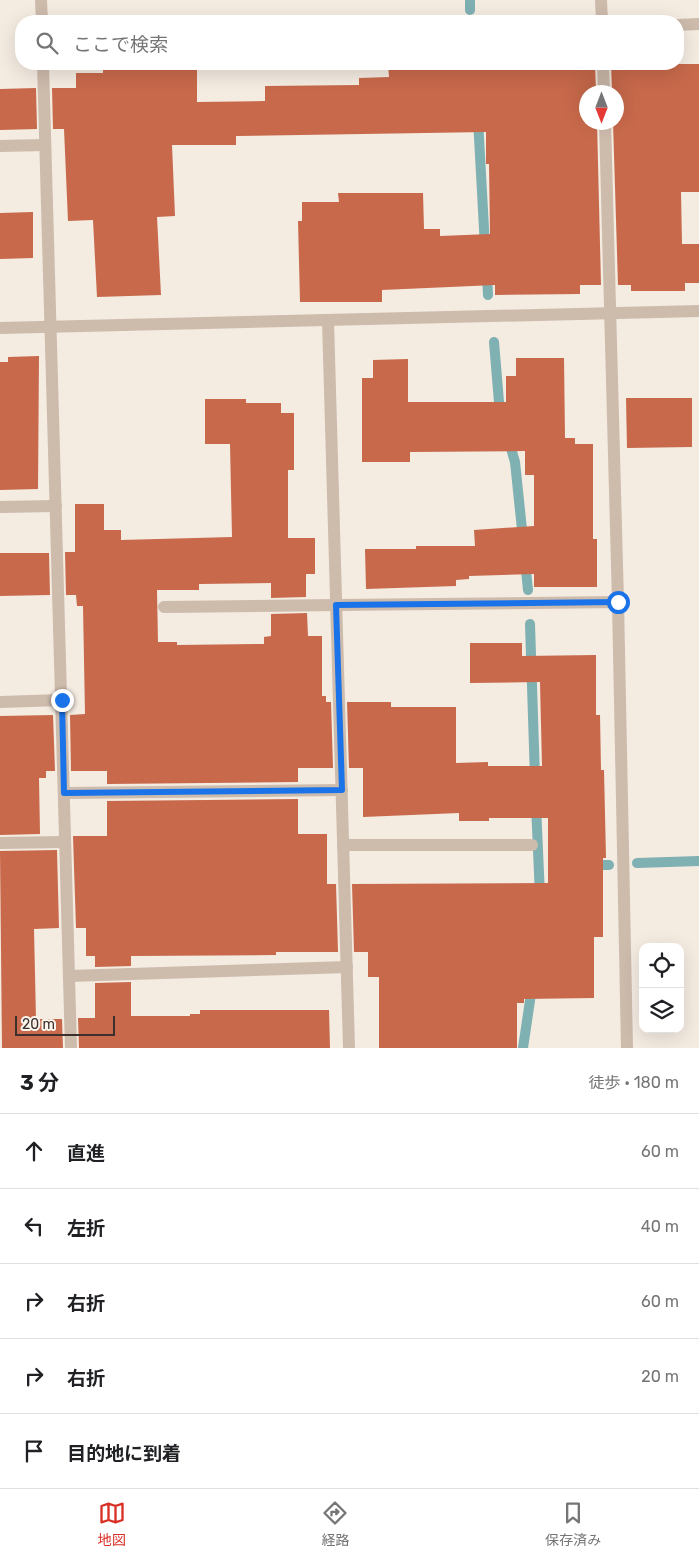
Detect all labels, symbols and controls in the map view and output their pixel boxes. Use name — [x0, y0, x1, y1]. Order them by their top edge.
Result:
search box — [15, 15, 684, 70]
icon: search — [33, 29, 61, 57]
text: ここで検索 — [73, 33, 168, 56]
north arrow — [579, 85, 624, 130]
route start — [607, 591, 630, 614]
route end — [51, 689, 74, 712]
map controls — [639, 943, 684, 1033]
button: locate — [639, 943, 684, 988]
button: layers — [639, 988, 684, 1033]
scale bar — [15, 1013, 115, 1036]
text: 20 m — [22, 1016, 55, 1033]
text: 3 分 — [20, 1070, 59, 1095]
text: 徒歩 · 180 m — [589, 1073, 679, 1092]
icon: ahead — [20, 1137, 48, 1165]
text: 直進 — [67, 1142, 105, 1165]
text: 60 m — [641, 1142, 679, 1161]
icon: left — [20, 1212, 48, 1240]
text: 左折 — [67, 1217, 105, 1240]
text: 40 m — [641, 1217, 679, 1236]
icon: right — [20, 1287, 48, 1315]
text: 右折 — [67, 1292, 105, 1315]
text: 60 m — [641, 1292, 679, 1311]
icon: right — [20, 1362, 48, 1390]
text: 右折 — [67, 1367, 105, 1390]
text: 20 m — [641, 1367, 679, 1386]
icon: arrive — [20, 1437, 48, 1465]
text: 目的地に到着 — [67, 1442, 181, 1465]
tab: 地図 — [98, 1499, 126, 1549]
tab: 経路 — [321, 1499, 349, 1549]
tab: 保存済み — [545, 1499, 601, 1549]

